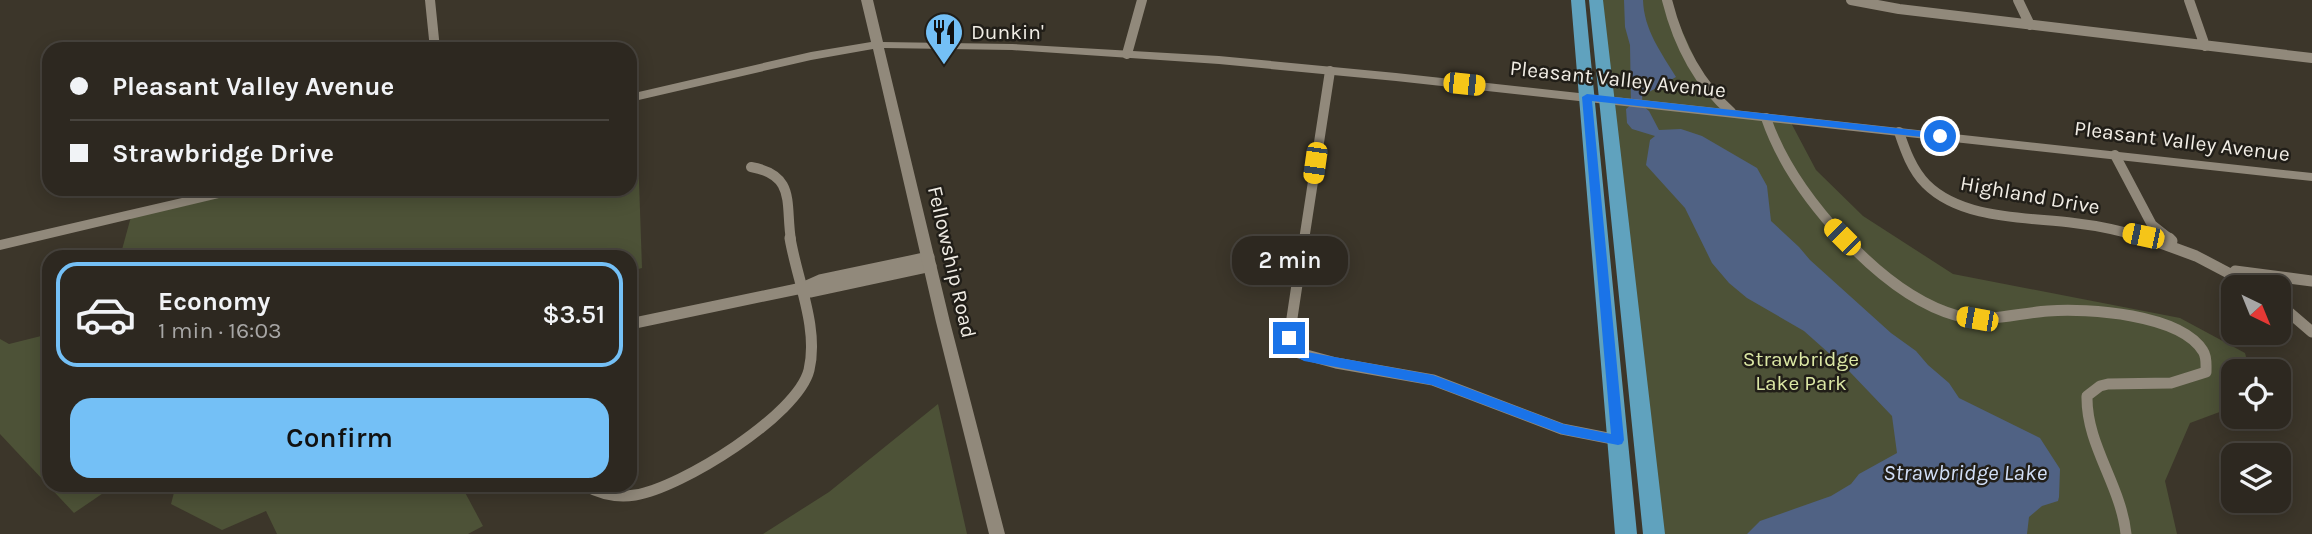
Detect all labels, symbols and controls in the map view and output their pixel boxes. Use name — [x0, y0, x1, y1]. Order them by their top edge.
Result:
restaurant icon: Dunkin' — [923, 11, 965, 66]
place label: Dunkin' — [971, 20, 1044, 44]
street label: Pleasant Valley Avenue — [1509, 56, 1727, 102]
text: Pleasant Valley Avenue — [112, 71, 394, 102]
car — [1443, 71, 1486, 97]
street label: Pleasant Valley Avenue — [2073, 116, 2291, 166]
route start — [1924, 120, 1956, 152]
text: Strawbridge Drive — [112, 138, 334, 169]
car — [1302, 141, 1329, 185]
street label: Highland Drive — [1958, 171, 2102, 219]
street label: Fellowship Road — [923, 184, 981, 340]
car — [1820, 215, 1865, 259]
car — [2121, 221, 2166, 251]
callout: 2 min — [1231, 236, 1347, 286]
text: 2 min — [1259, 247, 1321, 274]
north arrow — [2221, 275, 2291, 345]
map controls — [2221, 275, 2291, 513]
icon: car — [74, 283, 137, 346]
text: Economy — [158, 286, 270, 317]
text: $3.51 — [542, 299, 605, 330]
car — [1955, 305, 2000, 333]
text: 1 min · 16:03 — [158, 317, 282, 344]
route end — [1273, 322, 1305, 354]
park label: Strawbridge Lake Park — [1743, 347, 1859, 395]
button: locate — [2221, 359, 2291, 429]
button: Confirm — [70, 398, 609, 478]
button: layers — [2221, 443, 2291, 513]
water label: Strawbridge Lake — [1883, 459, 2047, 486]

